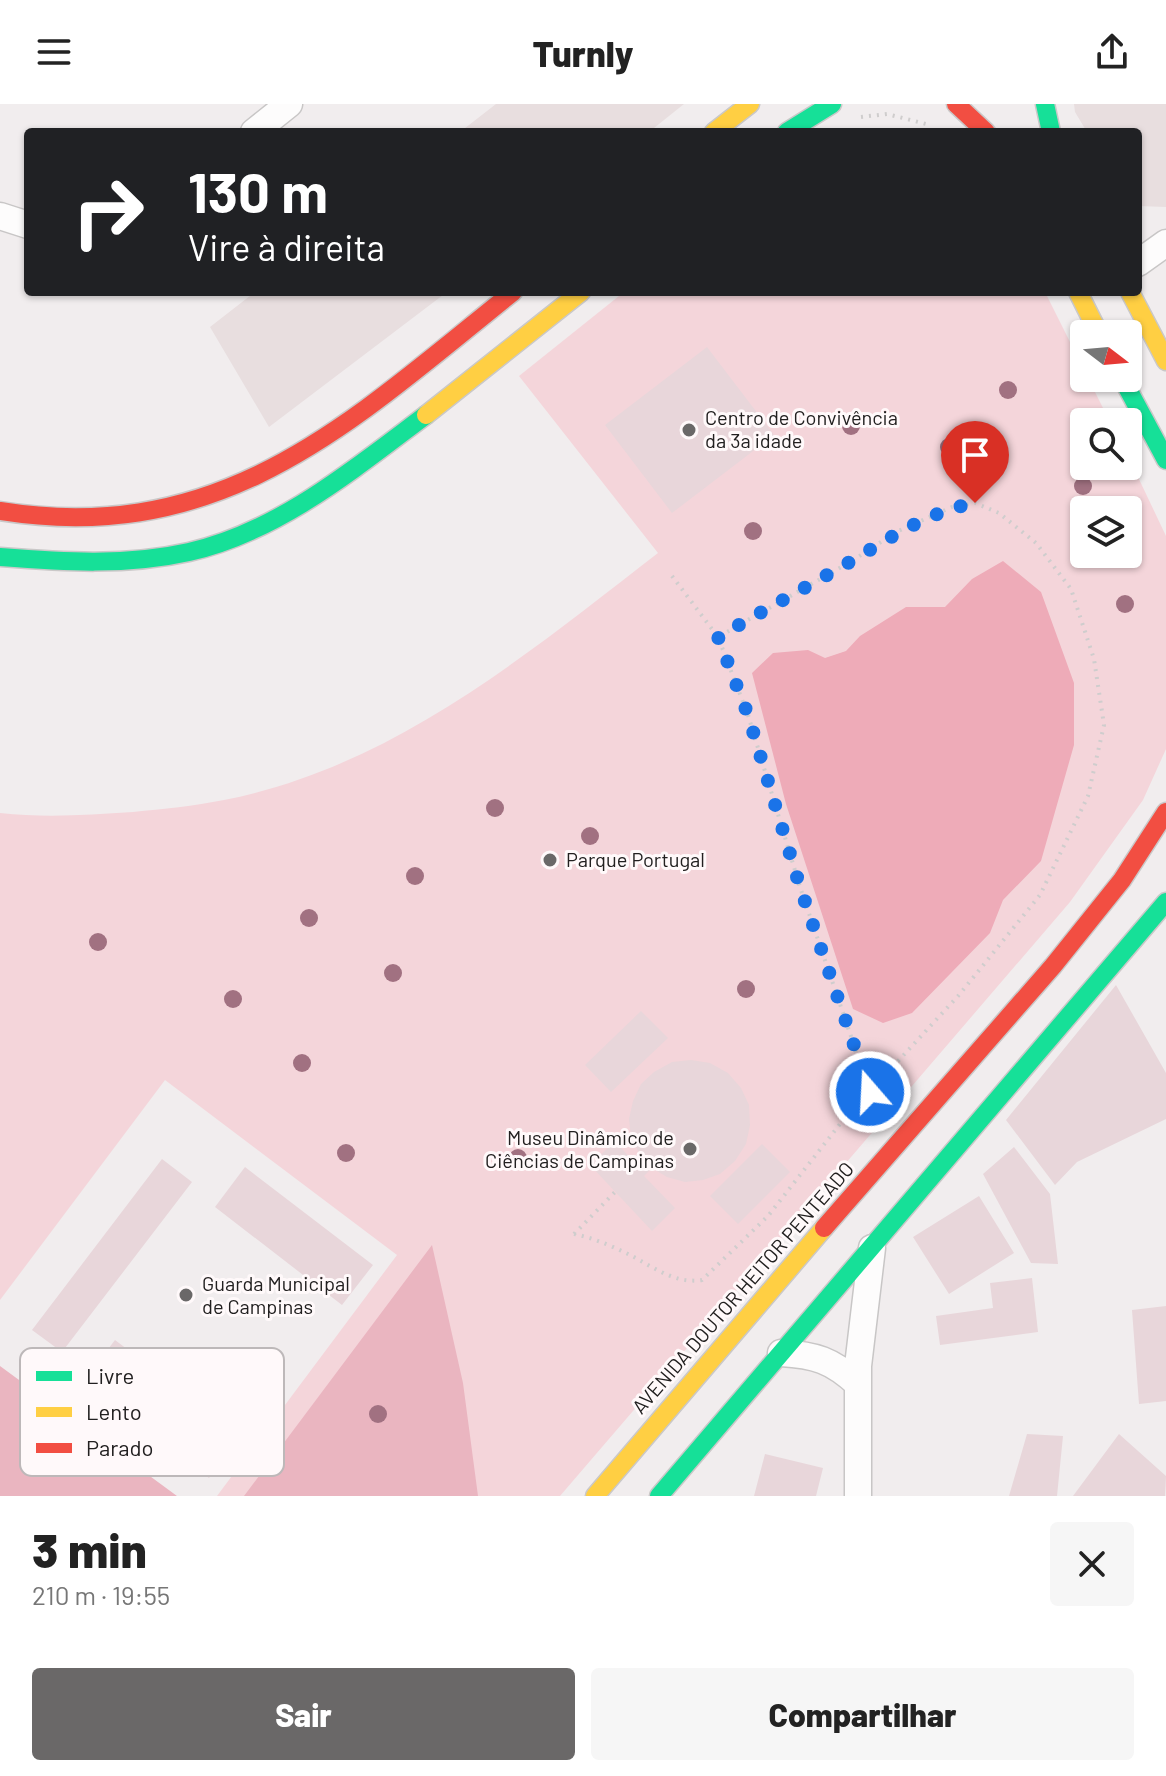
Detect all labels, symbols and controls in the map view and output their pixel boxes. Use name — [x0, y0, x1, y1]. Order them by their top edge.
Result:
icon: menu — [32, 30, 76, 74]
icon: share — [1090, 30, 1134, 74]
text: Turnly — [533, 31, 633, 74]
text: 130 m — [188, 157, 328, 224]
icon: right — [56, 160, 160, 264]
text: Vire à direita — [188, 225, 385, 268]
north arrow — [1070, 320, 1142, 392]
map controls — [1070, 320, 1142, 568]
place label: Centro de Convivência da 3a idade — [705, 405, 898, 452]
button: search — [1070, 408, 1142, 480]
marker: Centro de Convivência da 3a idade — [680, 421, 698, 439]
pin — [941, 421, 1009, 503]
icon: arrive — [953, 433, 997, 477]
button: layers — [1070, 496, 1142, 568]
place label: Parque Portugal — [566, 847, 705, 871]
marker: Parque Portugal — [541, 851, 559, 869]
position arrow — [828, 1050, 912, 1134]
place label: Museu Dinâmico de Ciências de Campinas — [485, 1125, 674, 1172]
marker: Museu Dinâmico de Ciências de Campinas — [681, 1140, 699, 1158]
street label: AVENIDA DOUTOR HEITOR PENTEADO — [626, 1157, 858, 1418]
place label: Guarda Municipal de Campinas — [202, 1271, 350, 1318]
marker: Guarda Municipal de Campinas — [177, 1286, 195, 1304]
legend — [20, 1348, 284, 1476]
text: Livre — [86, 1362, 134, 1388]
text: Lento — [86, 1398, 142, 1424]
text: Parado — [86, 1434, 153, 1460]
text: 3 min — [32, 1520, 147, 1578]
button: close — [1050, 1522, 1134, 1606]
text: 210 m · 19:55 — [32, 1579, 170, 1610]
button: Sair — [32, 1668, 575, 1760]
button: Compartilhar — [591, 1668, 1134, 1760]

